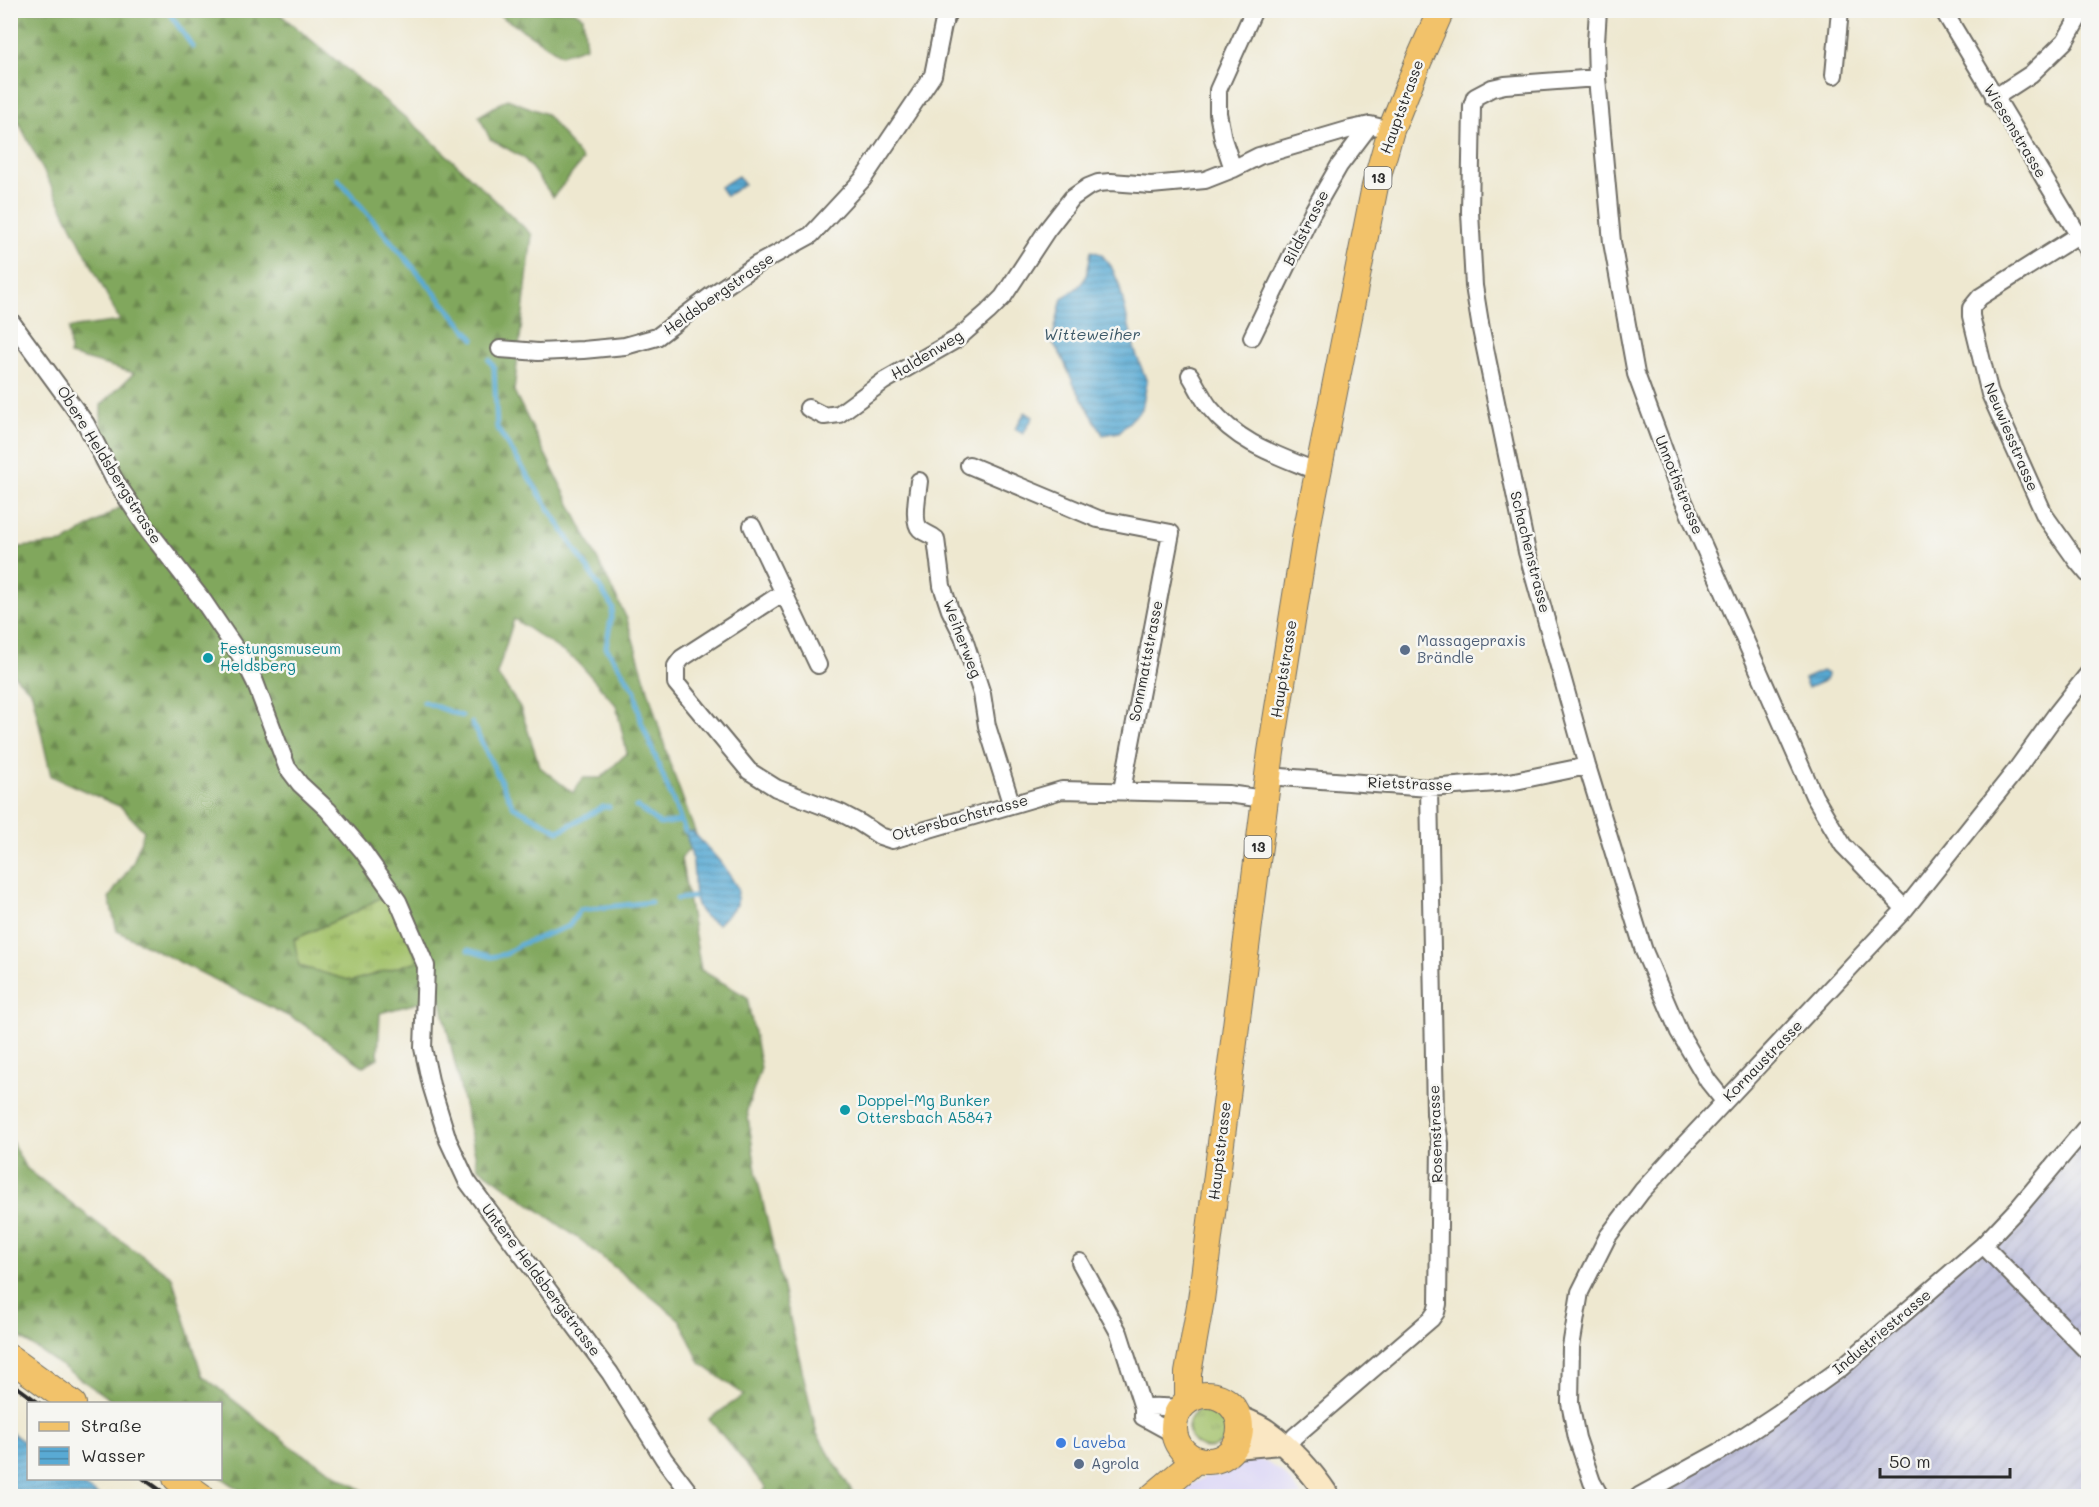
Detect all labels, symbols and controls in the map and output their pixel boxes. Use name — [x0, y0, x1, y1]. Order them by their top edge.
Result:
street label: Hauptstrasse — [1375, 57, 1427, 156]
street label: Wiesenstrasse — [1980, 80, 2052, 181]
road number: 13 — [1364, 167, 1392, 189]
street label: Bildstrasse — [1278, 187, 1333, 269]
street label: Heldsbergstrasse — [659, 248, 778, 339]
water label: Witteweiher — [1043, 323, 1141, 344]
street label: Haldenweg — [887, 325, 966, 383]
street label: Neuwiesstrasse — [1980, 379, 2044, 494]
street label: Obere Heldsbergstrasse — [53, 382, 167, 547]
street label: Unnothstrasse — [1651, 432, 1709, 537]
street label: Schachenstrasse — [1506, 489, 1556, 615]
street label: Weiherweg — [939, 597, 987, 681]
street label: Sonnmattstrasse — [1123, 598, 1167, 723]
street label: Hauptstrasse — [1265, 619, 1301, 719]
place label: Massagepraxis Brändle — [1417, 630, 1526, 667]
place label: Festungsmuseum Heldsberg — [220, 638, 341, 675]
marker: Massagepraxis Brändle — [1398, 643, 1412, 657]
marker: Festungsmuseum Heldsberg — [201, 651, 215, 665]
street label: Rietstrasse — [1367, 772, 1453, 794]
street label: Ottersbachstrasse — [890, 789, 1030, 845]
road number: 13 — [1244, 836, 1272, 858]
street label: Kornaustrasse — [1718, 1015, 1806, 1105]
street label: Rosenstrasse — [1423, 1085, 1447, 1183]
place label: Doppel-Mg Bunker Ottersbach A5847 — [857, 1090, 993, 1127]
street label: Hauptstrasse — [1203, 1101, 1235, 1201]
marker: Doppel-Mg Bunker Ottersbach A5847 — [838, 1103, 852, 1117]
street label: Untere Heldsbergstrasse — [478, 1199, 606, 1360]
street label: Industriestrasse — [1828, 1284, 1935, 1378]
legend — [27, 1402, 222, 1480]
text: Straße — [81, 1413, 142, 1437]
place label: Laveba — [1073, 1432, 1126, 1452]
marker: Laveba — [1054, 1436, 1068, 1450]
scale bar — [1880, 1441, 2010, 1479]
text: Wasser — [81, 1443, 146, 1467]
text: 50 m — [1889, 1449, 1931, 1473]
place label: Agrola — [1091, 1453, 1140, 1473]
marker: Agrola — [1072, 1457, 1086, 1471]

